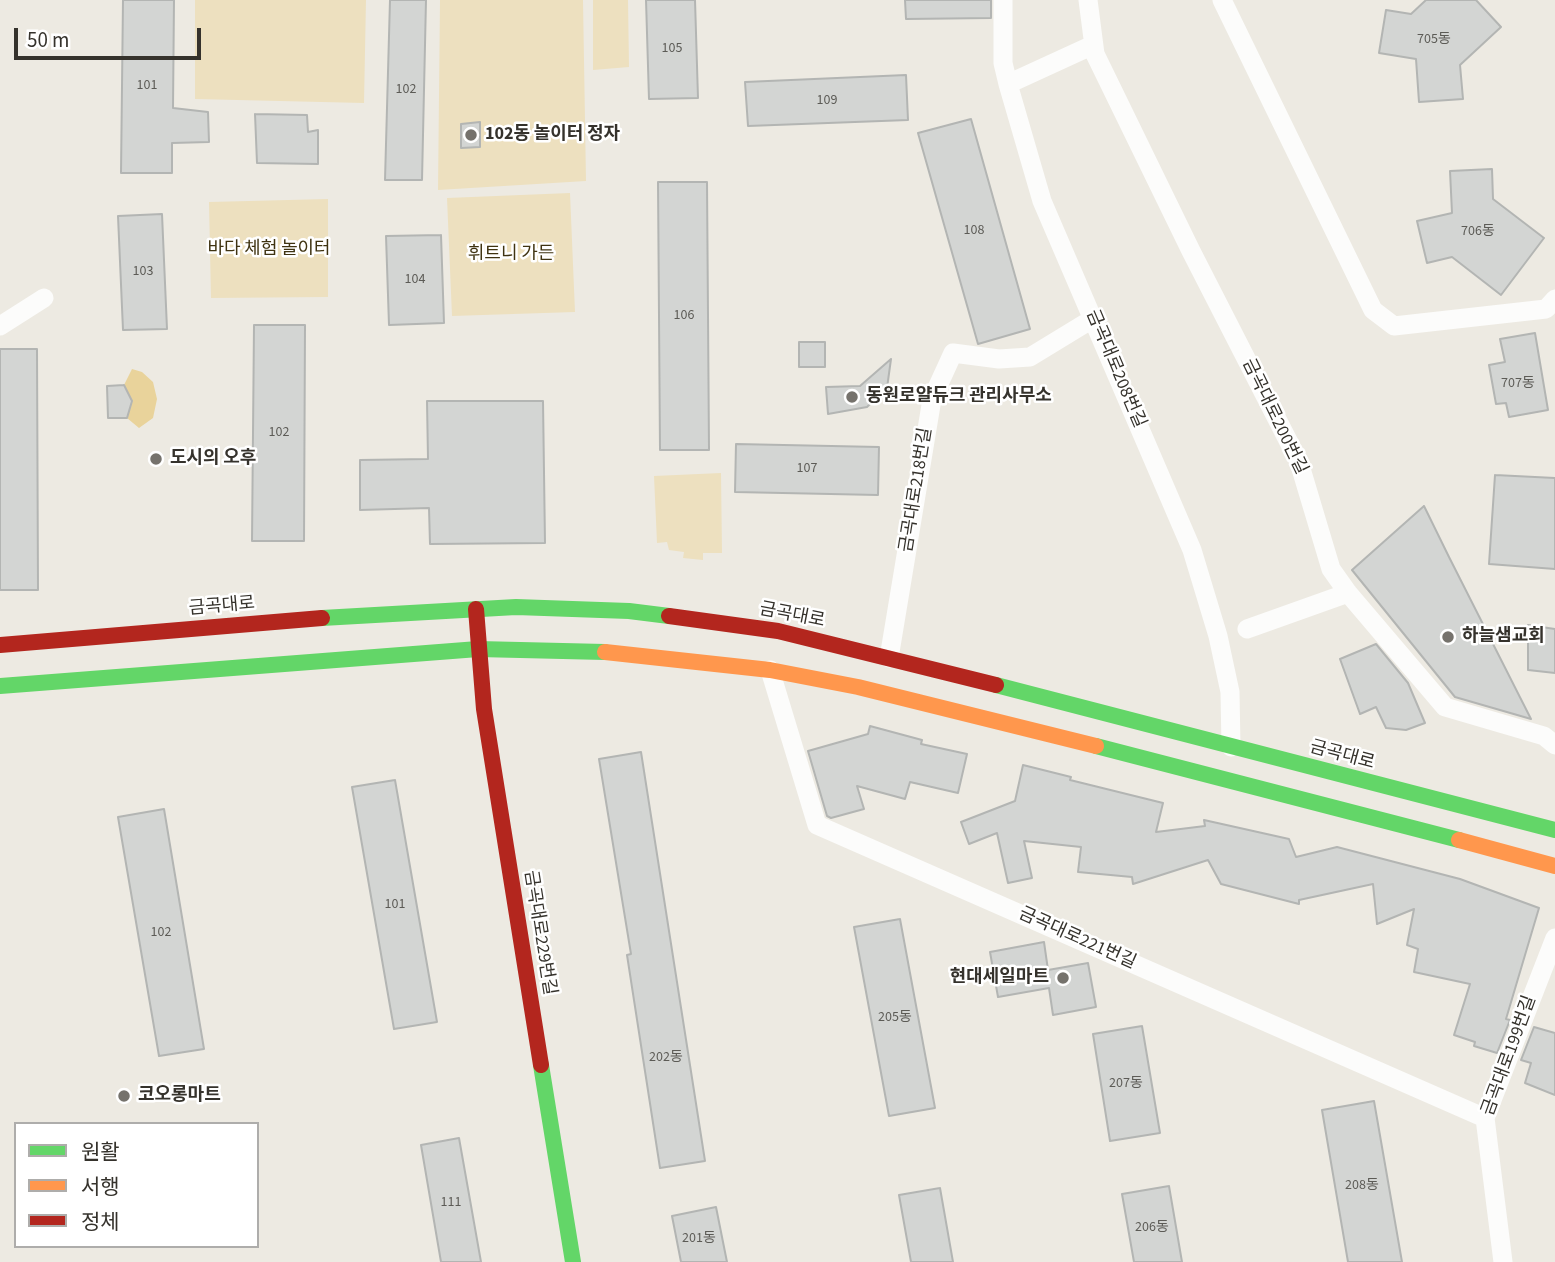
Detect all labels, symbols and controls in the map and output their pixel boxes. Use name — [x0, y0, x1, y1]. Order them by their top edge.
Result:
scale bar — [18, 14, 205, 58]
text: 50 m — [27, 25, 69, 55]
house number: 705동 — [1417, 32, 1451, 48]
house number: 105 — [662, 41, 682, 57]
house number: 101 — [137, 78, 157, 94]
house number: 102 — [396, 82, 416, 98]
house number: 109 — [817, 93, 837, 109]
place label: 102동 놀이터 정자 — [485, 124, 620, 146]
marker: 102동 놀이터 정자 — [463, 127, 479, 143]
house number: 108 — [964, 223, 984, 239]
house number: 706동 — [1461, 224, 1495, 240]
park label: 바다 체험 놀이터 — [207, 239, 331, 261]
park label: 휘트니 가든 — [468, 244, 554, 266]
house number: 103 — [133, 264, 153, 280]
house number: 104 — [405, 272, 425, 288]
street label: 금곡대로208번길 — [1080, 307, 1150, 431]
house number: 106 — [674, 308, 694, 324]
street label: 금곡대로200번길 — [1237, 356, 1311, 478]
house number: 707동 — [1501, 376, 1535, 392]
place label: 동원로얄듀크 관리사무소 — [866, 386, 1052, 408]
marker: 동원로얄듀크 관리사무소 — [844, 389, 860, 405]
house number: 102 — [269, 425, 289, 441]
street label: 금곡대로218번길 — [896, 426, 938, 554]
place label: 도시의 오후 — [170, 448, 256, 470]
marker: 도시의 오후 — [148, 451, 164, 467]
house number: 107 — [797, 461, 817, 477]
street label: 금곡대로 — [188, 593, 256, 621]
street label: 금곡대로 — [757, 599, 827, 633]
place label: 하늘샘교회 — [1462, 626, 1545, 648]
marker: 하늘샘교회 — [1440, 629, 1456, 645]
street label: 금곡대로 — [1307, 737, 1377, 775]
street label: 금곡대로229번길 — [518, 869, 560, 997]
house number: 101 — [385, 897, 405, 913]
street label: 금곡대로221번길 — [1015, 903, 1139, 975]
house number: 102 — [151, 925, 171, 941]
place label: 현대세일마트 — [950, 967, 1049, 989]
marker: 현대세일마트 — [1055, 970, 1071, 986]
street label: 금곡대로199번길 — [1478, 993, 1542, 1119]
house number: 205동 — [878, 1010, 912, 1026]
house number: 202동 — [649, 1050, 683, 1066]
house number: 207동 — [1109, 1076, 1143, 1092]
place label: 코오롱마트 — [138, 1085, 221, 1107]
marker: 코오롱마트 — [116, 1088, 132, 1104]
legend — [14, 1122, 259, 1248]
text: 원활 — [81, 1137, 120, 1167]
text: 서행 — [81, 1172, 120, 1202]
house number: 208동 — [1345, 1178, 1379, 1194]
house number: 111 — [441, 1195, 461, 1211]
text: 정체 — [81, 1207, 120, 1237]
house number: 206동 — [1135, 1220, 1169, 1236]
house number: 201동 — [682, 1231, 716, 1247]

